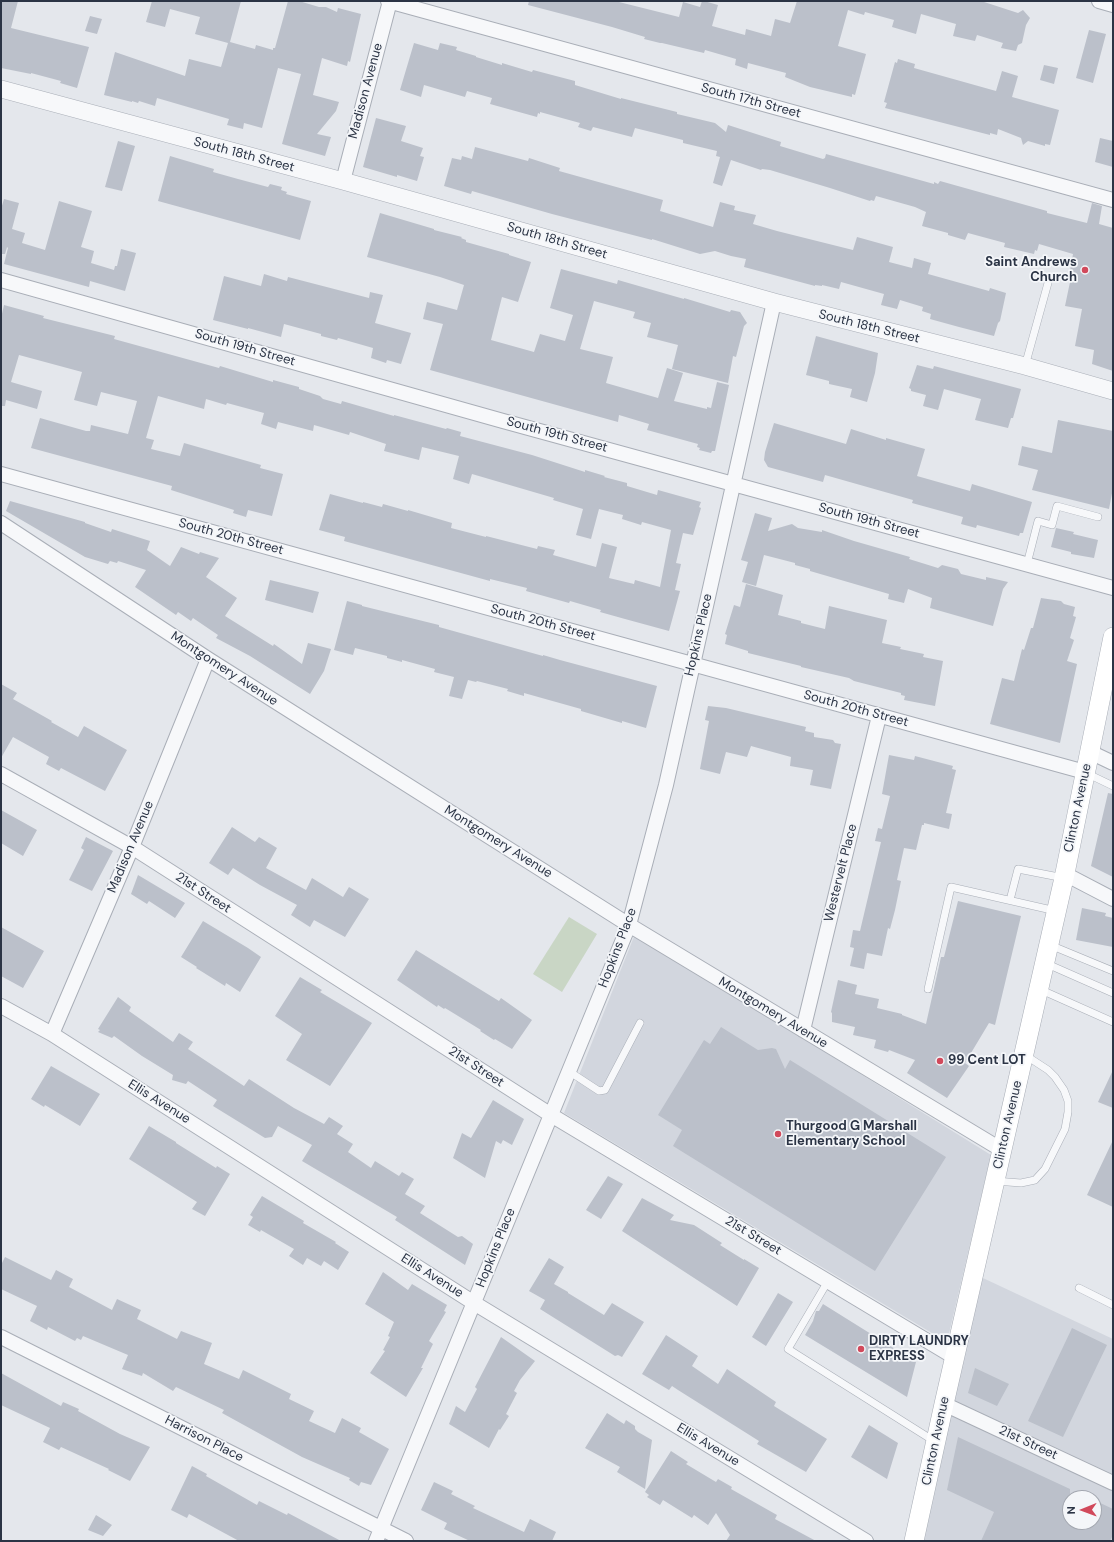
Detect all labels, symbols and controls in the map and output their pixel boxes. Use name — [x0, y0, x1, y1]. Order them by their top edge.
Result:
street label: Madison Avenue — [346, 41, 386, 141]
street label: South 17th Street — [699, 80, 803, 122]
street label: South 18th Street — [192, 134, 296, 176]
street label: South 18th Street — [505, 219, 609, 263]
place label: Saint Andrews Church — [985, 255, 1077, 286]
marker: Saint Andrews Church — [1080, 265, 1090, 275]
street label: South 18th Street — [817, 307, 921, 347]
street label: South 19th Street — [193, 326, 297, 370]
street label: South 19th Street — [505, 414, 609, 456]
street label: South 19th Street — [817, 500, 921, 542]
street label: South 20th Street — [177, 516, 285, 558]
street label: Hopkins Place — [682, 592, 716, 678]
street label: South 20th Street — [489, 602, 597, 644]
street label: Montgomery Avenue — [168, 629, 280, 709]
street label: South 20th Street — [802, 688, 910, 730]
street label: Clinton Avenue — [1061, 762, 1095, 854]
street label: Madison Avenue — [105, 799, 157, 895]
street label: Montgomery Avenue — [441, 802, 555, 882]
street label: Westervelt Place — [821, 822, 861, 924]
street label: 21st Street — [172, 869, 234, 917]
street label: Hopkins Place — [596, 906, 640, 990]
street label: Montgomery Avenue — [716, 974, 830, 1052]
street label: 21st Street — [445, 1043, 507, 1091]
place label: 99 Cent LOT — [948, 1053, 1026, 1069]
marker: 99 Cent LOT — [935, 1056, 945, 1066]
street label: Ellis Avenue — [125, 1077, 193, 1127]
street label: Clinton Avenue — [990, 1079, 1026, 1171]
place label: Thurgood G Marshall Elementary School — [786, 1119, 917, 1150]
marker: Thurgood G Marshall Elementary School — [773, 1129, 783, 1139]
street label: Hopkins Place — [473, 1206, 519, 1290]
street label: 21st Street — [722, 1213, 784, 1259]
street label: Ellis Avenue — [398, 1251, 466, 1301]
place label: DIRTY LAUNDRY EXPRESS — [869, 1334, 969, 1365]
marker: DIRTY LAUNDRY EXPRESS — [856, 1344, 866, 1354]
street label: Clinton Avenue — [919, 1395, 953, 1487]
street label: Harrison Place — [162, 1412, 246, 1466]
street label: Ellis Avenue — [674, 1420, 742, 1470]
street label: 21st Street — [996, 1423, 1060, 1463]
north arrow — [1062, 1490, 1102, 1530]
text: N — [1064, 1506, 1078, 1514]

